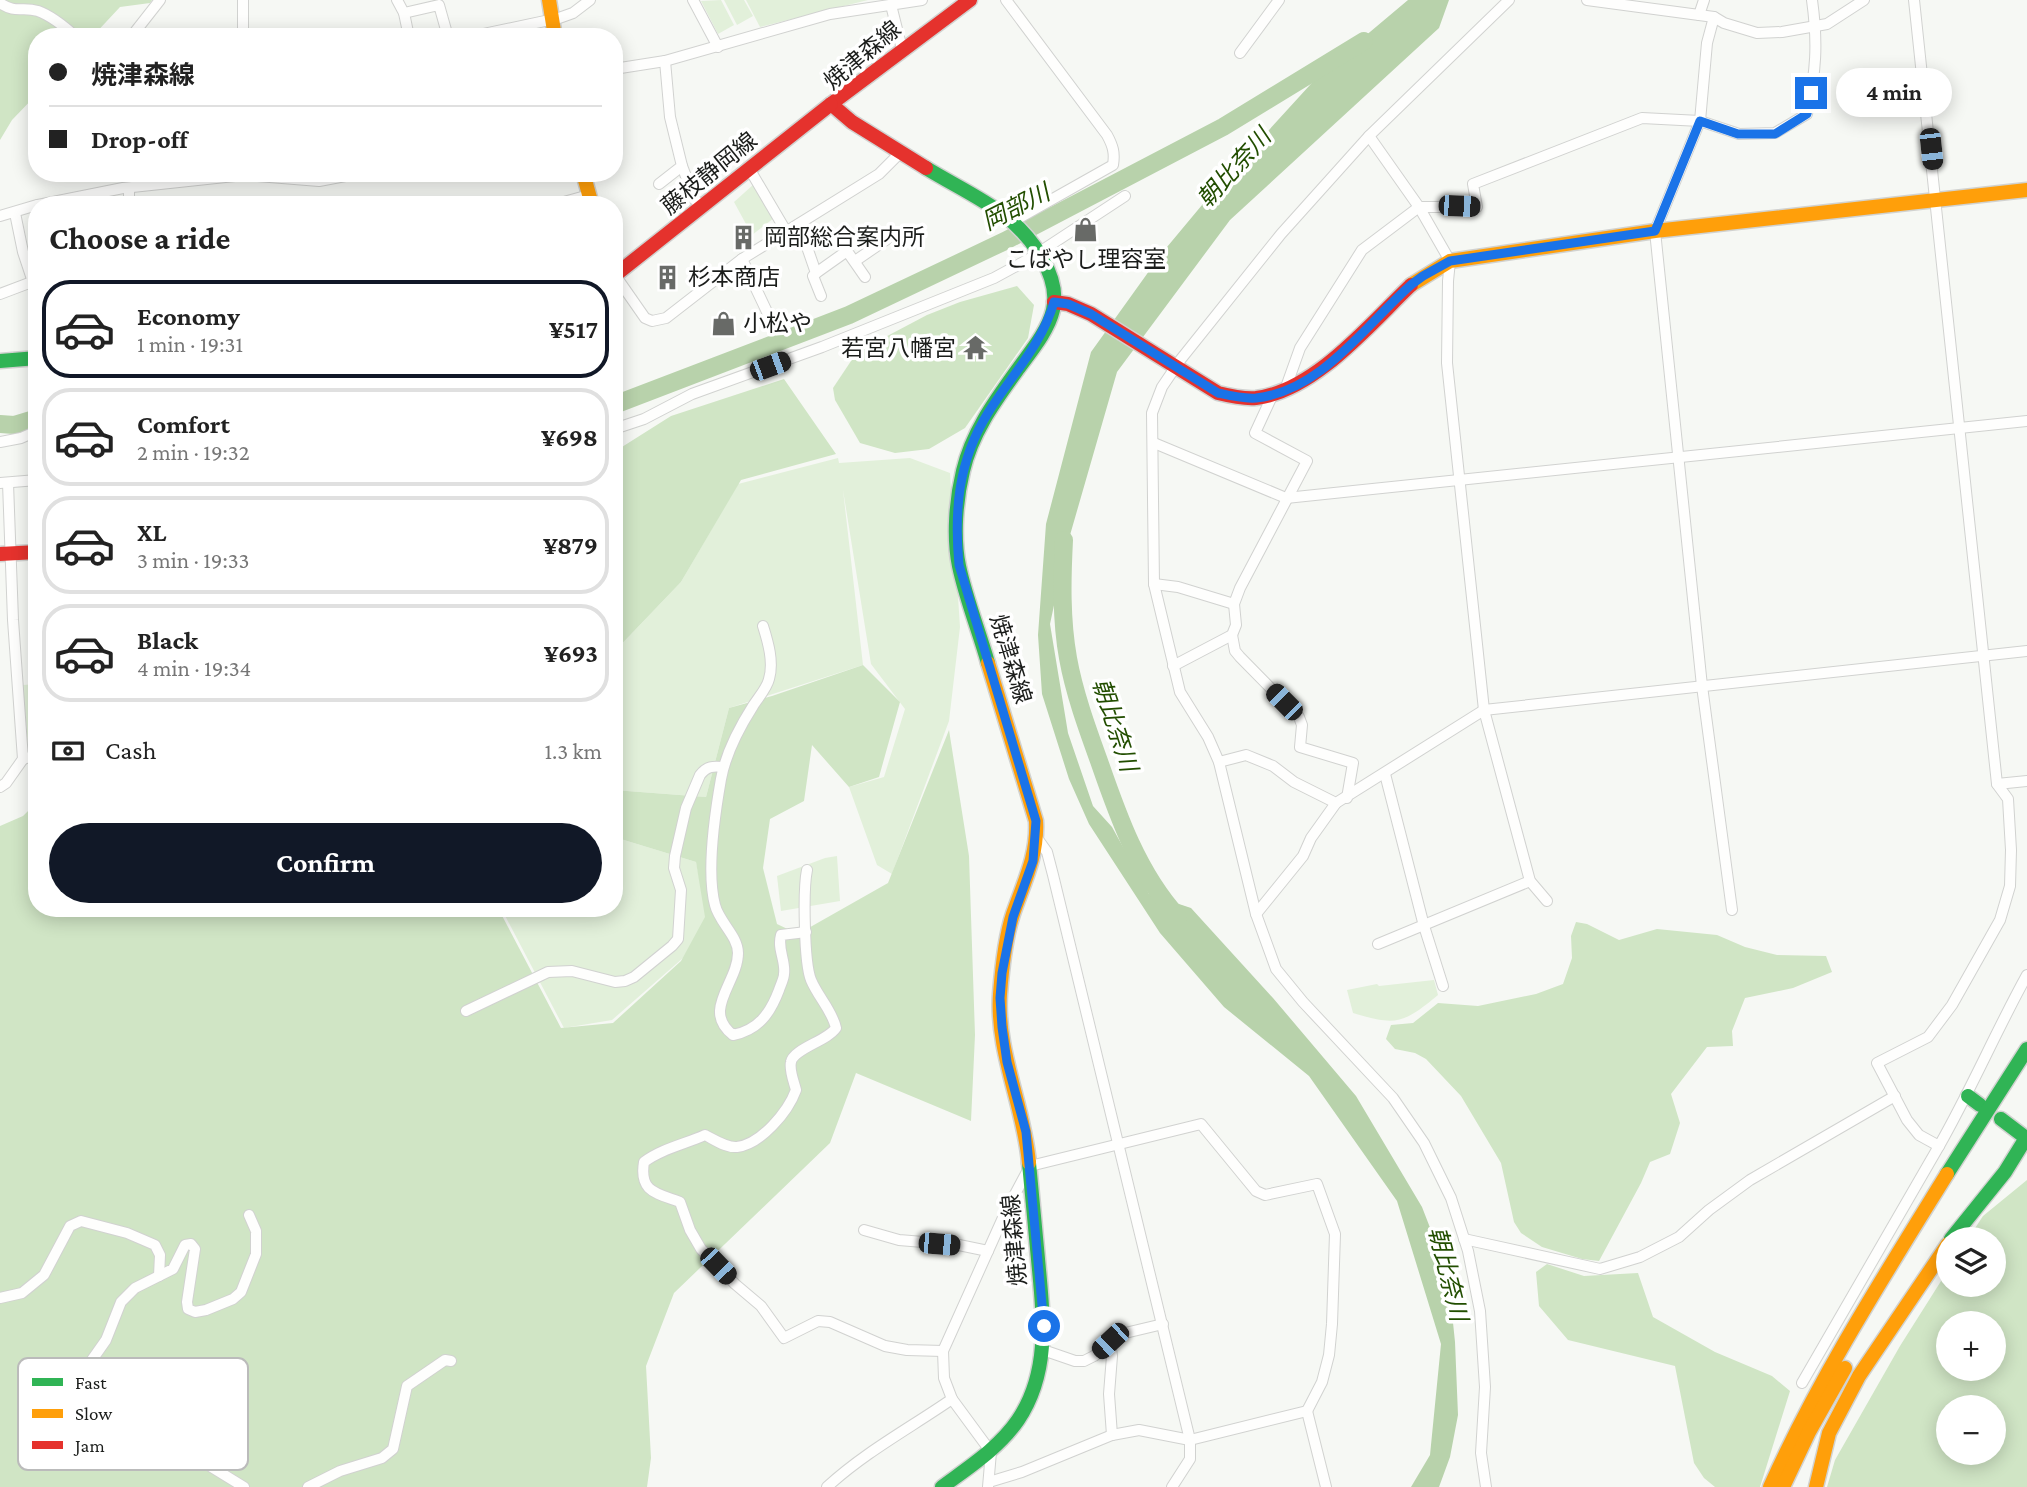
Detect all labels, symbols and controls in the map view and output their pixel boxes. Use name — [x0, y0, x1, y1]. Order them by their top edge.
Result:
street label: 焼津森線 — [818, 15, 906, 95]
text: 焼津森線 — [91, 61, 195, 90]
callout: 4 min — [1836, 68, 1951, 118]
route end — [1795, 77, 1827, 109]
text: 4 min — [1866, 79, 1922, 105]
water label: 朝比奈川 — [1191, 121, 1278, 212]
text: Drop-off — [91, 125, 188, 154]
street label: 藤枝静岡線 — [656, 127, 762, 219]
car — [1919, 127, 1944, 171]
water label: 岡部川 — [978, 177, 1057, 235]
car — [1438, 195, 1481, 217]
shop icon: こばやし理容室 — [1072, 215, 1100, 243]
text: Choose a ride — [49, 220, 230, 256]
building icon: 岡部総合案内所 — [730, 223, 758, 251]
place label: 岡部総合案内所 — [764, 224, 925, 250]
place label: こばやし理容室 — [1006, 246, 1167, 272]
building icon: 杉本商店 — [654, 263, 682, 291]
place label: 杉本商店 — [688, 264, 780, 290]
icon: car — [53, 298, 116, 361]
text: Economy — [137, 302, 240, 331]
shop icon: 小松や — [709, 309, 737, 337]
place label: 小松や — [743, 310, 812, 336]
text: ¥517 — [549, 315, 598, 344]
text: 1 min · 19:31 — [137, 331, 243, 357]
temple icon: 若宮八幡宮 — [962, 334, 990, 362]
place label: 若宮八幡宮 — [841, 335, 956, 361]
car — [747, 349, 794, 383]
icon: car — [53, 406, 116, 469]
text: Comfort — [137, 410, 230, 439]
text: ¥698 — [541, 423, 598, 452]
text: 2 min · 19:32 — [137, 439, 250, 465]
icon: car — [53, 514, 116, 577]
text: XL — [137, 518, 166, 547]
text: ¥879 — [543, 531, 598, 560]
text: 3 min · 19:33 — [137, 547, 250, 573]
street label: 焼津森線 — [985, 611, 1037, 707]
icon: car — [53, 622, 116, 685]
text: Black — [137, 626, 198, 655]
text: ¥693 — [544, 639, 598, 668]
text: 4 min · 19:34 — [137, 655, 251, 681]
water label: 朝比奈川 — [1088, 675, 1144, 778]
car — [1262, 680, 1307, 724]
icon: cash — [49, 732, 87, 770]
text: Cash — [105, 736, 156, 765]
text: 1.3 km — [544, 738, 602, 764]
button: Confirm — [49, 823, 602, 903]
street label: 焼津森線 — [997, 1193, 1031, 1287]
water label: 朝比奈川 — [1424, 1224, 1474, 1327]
map controls — [1936, 1227, 2006, 1465]
button: layers — [1936, 1227, 2006, 1297]
car — [918, 1232, 961, 1256]
car — [696, 1244, 741, 1288]
route start — [1028, 1310, 1060, 1342]
button: + — [1936, 1311, 2006, 1381]
car — [1088, 1319, 1133, 1363]
legend — [18, 1358, 248, 1470]
text: Fast — [75, 1372, 107, 1393]
button: − — [1936, 1395, 2006, 1465]
text: Slow — [75, 1403, 112, 1424]
text: Jam — [73, 1435, 105, 1456]

